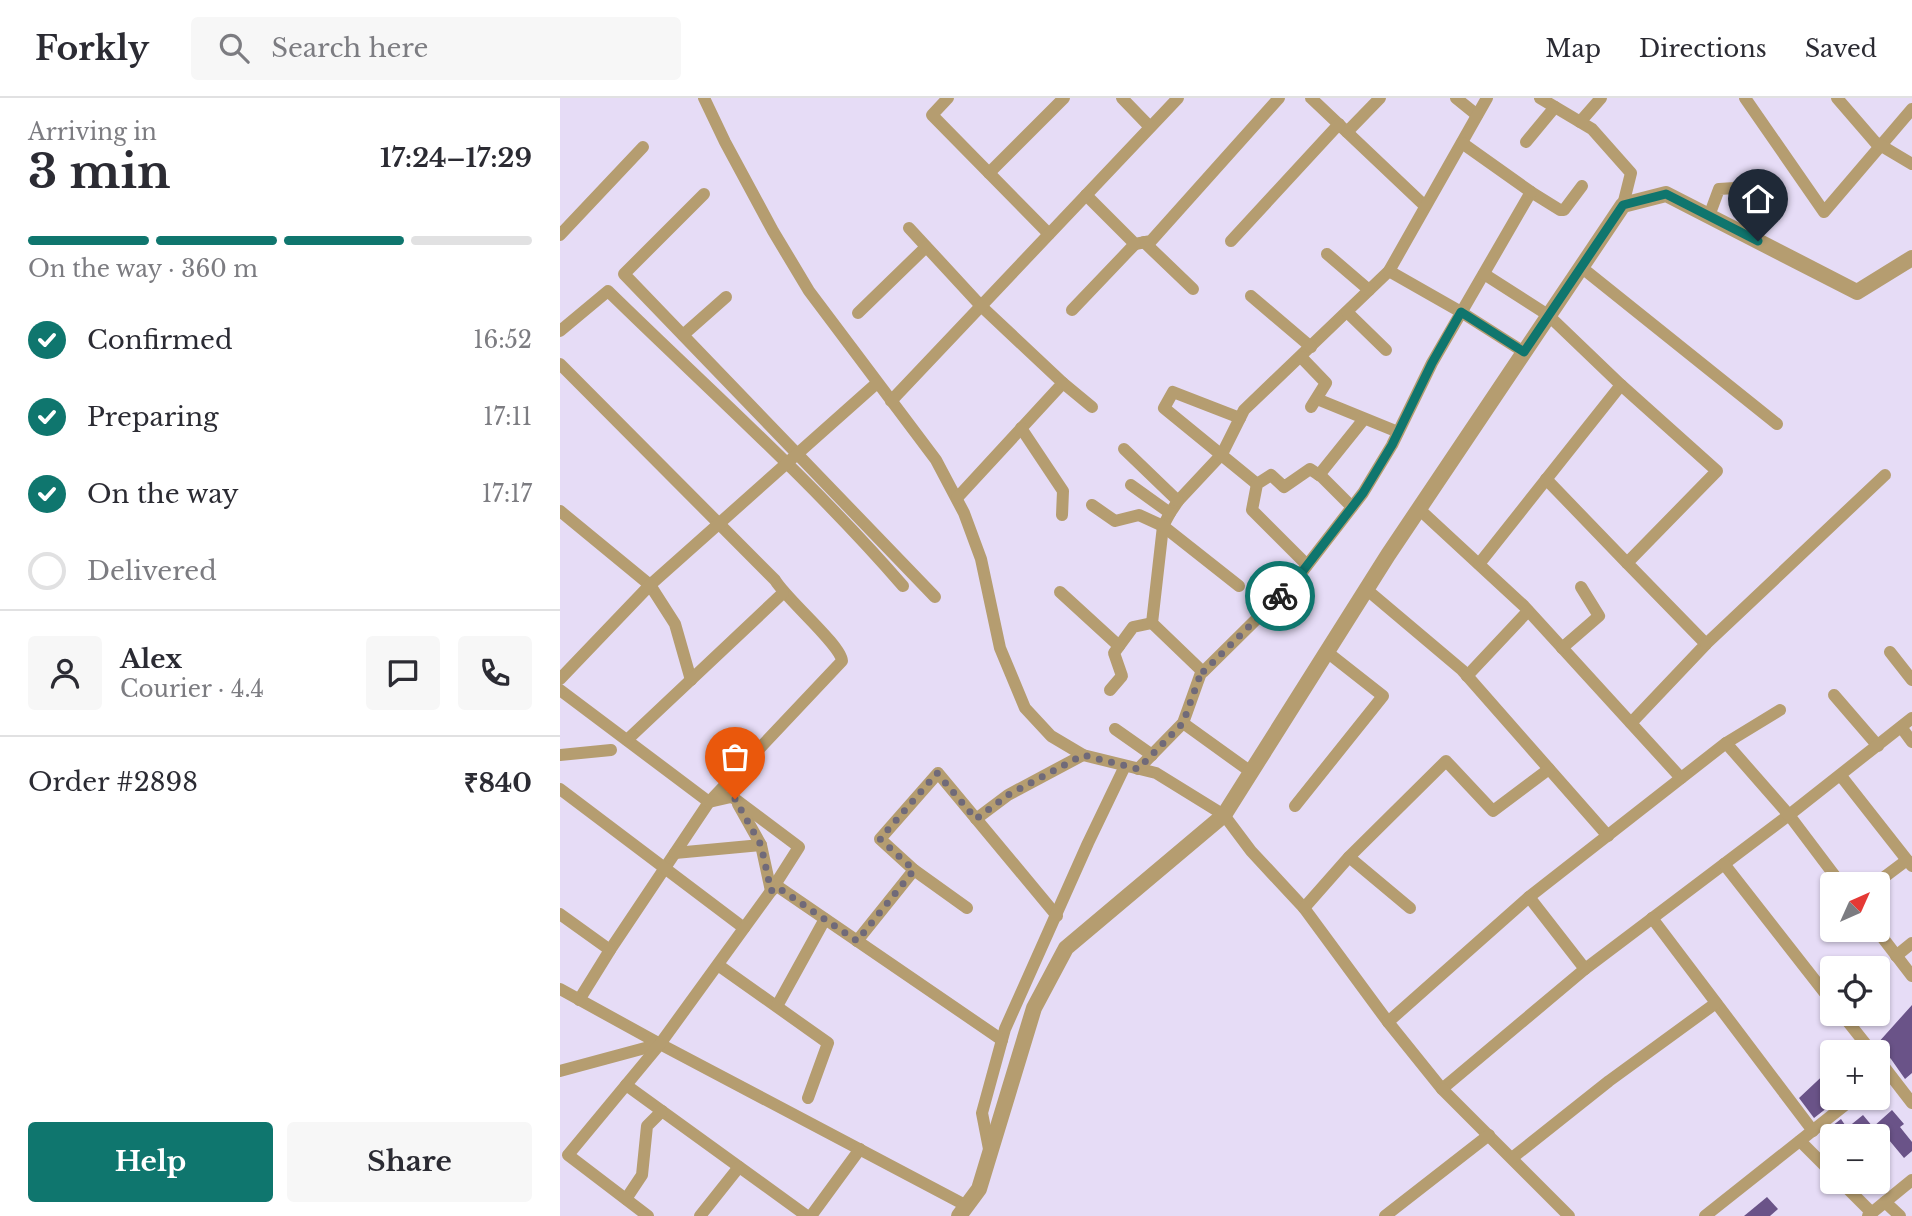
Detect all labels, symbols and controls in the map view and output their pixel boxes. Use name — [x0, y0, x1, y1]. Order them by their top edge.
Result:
search box — [191, 17, 681, 80]
text: Forkly — [35, 28, 149, 69]
icon: search — [215, 29, 253, 67]
text: Search here — [271, 32, 428, 64]
text: Map — [1545, 34, 1601, 63]
text: Directions — [1639, 34, 1767, 63]
text: Saved — [1805, 34, 1877, 63]
text: Arriving in — [28, 118, 157, 146]
text: 17:24–17:29 — [380, 142, 532, 174]
text: 3 min — [28, 143, 170, 200]
pin — [1728, 169, 1788, 241]
icon: home — [1739, 180, 1777, 218]
text: On the way · 360 m — [28, 255, 258, 283]
icon: check — [28, 321, 66, 359]
text: Confirmed — [87, 324, 232, 356]
text: 16:52 — [473, 326, 532, 354]
icon: check — [28, 398, 66, 436]
text: Preparing — [87, 401, 219, 433]
text: 17:11 — [483, 403, 532, 431]
icon: check — [28, 475, 66, 513]
text: On the way — [87, 478, 239, 510]
text: 17:17 — [482, 480, 532, 508]
text: Delivered — [87, 555, 217, 587]
courier — [1245, 561, 1315, 631]
icon: bike — [1261, 577, 1299, 615]
button: person — [28, 636, 102, 710]
button: chat — [366, 636, 440, 710]
button: phone — [458, 636, 532, 710]
text: Alex — [120, 643, 182, 675]
text: Courier · 4.4 — [120, 675, 264, 703]
pin — [705, 727, 765, 799]
icon: bag — [716, 738, 754, 776]
text: Order #2898 — [28, 766, 198, 798]
text: ₹840 — [464, 767, 532, 799]
north arrow — [1820, 872, 1890, 942]
map controls — [1820, 872, 1890, 1194]
button: locate — [1820, 956, 1890, 1026]
button: + — [1820, 1040, 1890, 1110]
button: Help — [28, 1122, 273, 1202]
button: Share — [287, 1122, 532, 1202]
button: − — [1820, 1124, 1890, 1194]

